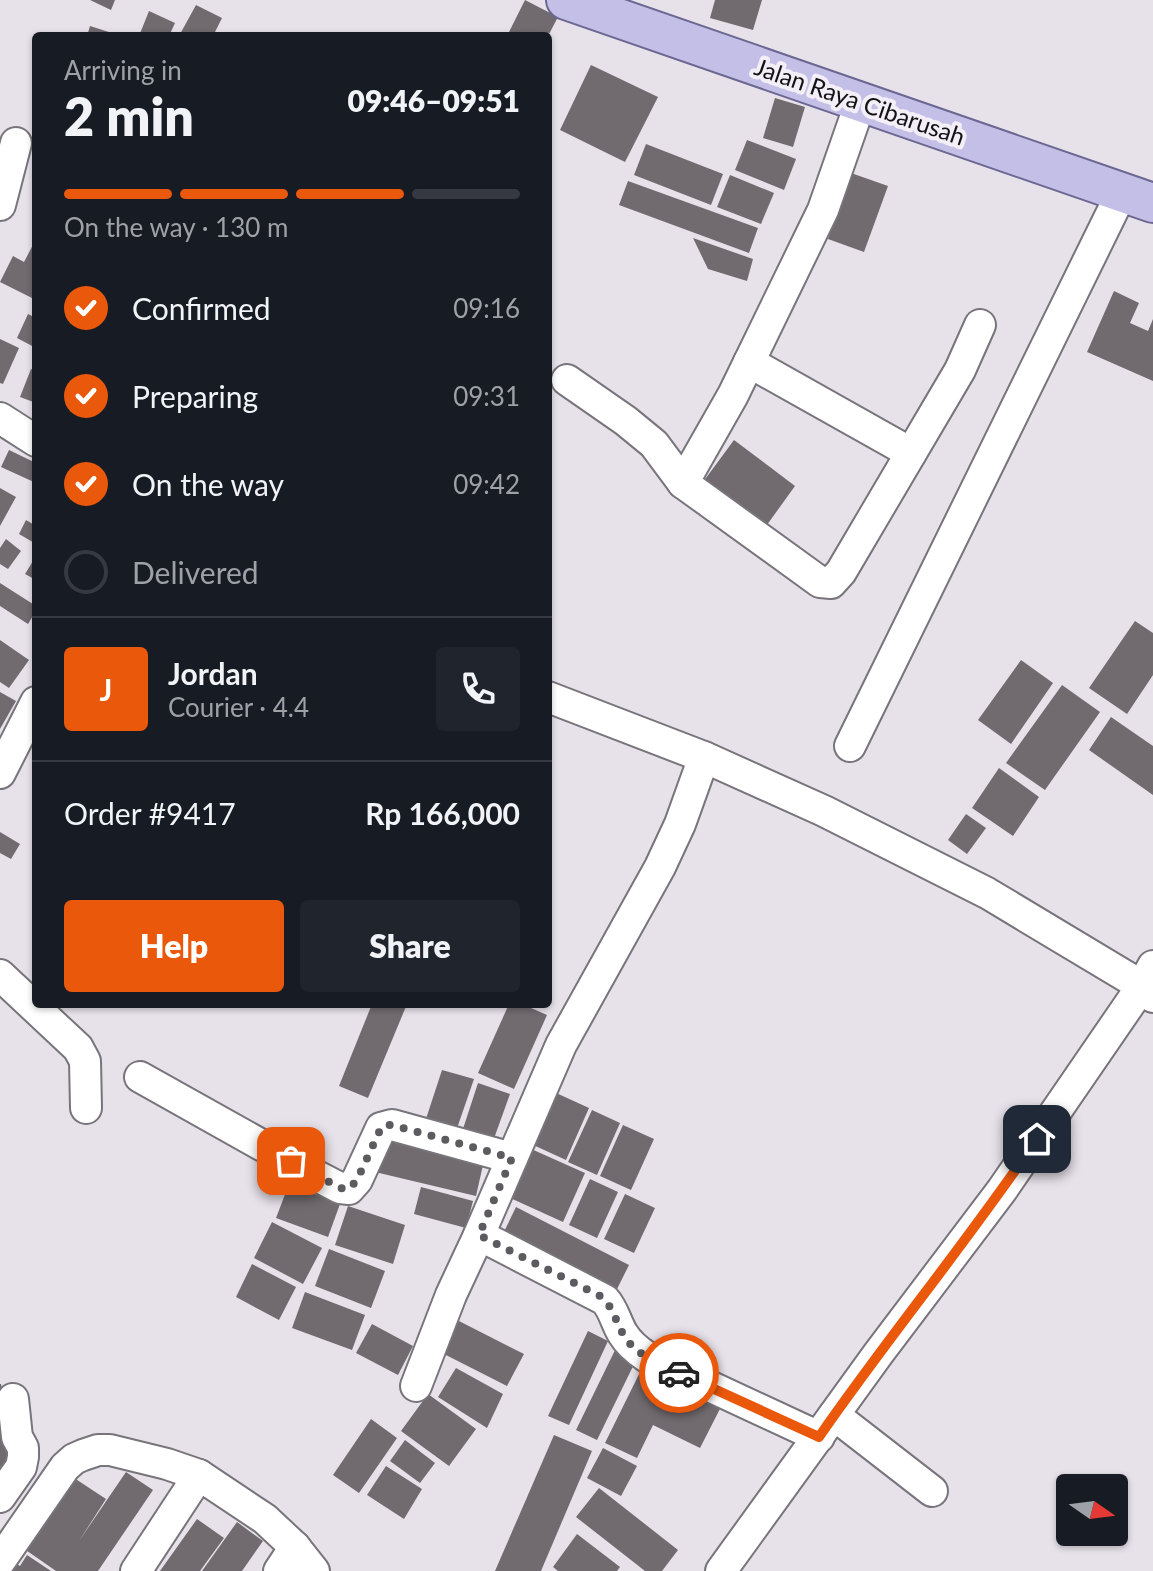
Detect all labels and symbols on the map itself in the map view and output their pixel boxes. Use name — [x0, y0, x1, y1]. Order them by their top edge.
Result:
street label: Jalan Raya Cibarusah — [751, 51, 969, 151]
pin — [1003, 1105, 1071, 1173]
pin — [257, 1127, 325, 1195]
courier — [639, 1333, 719, 1413]
north arrow — [1056, 1474, 1128, 1546]

